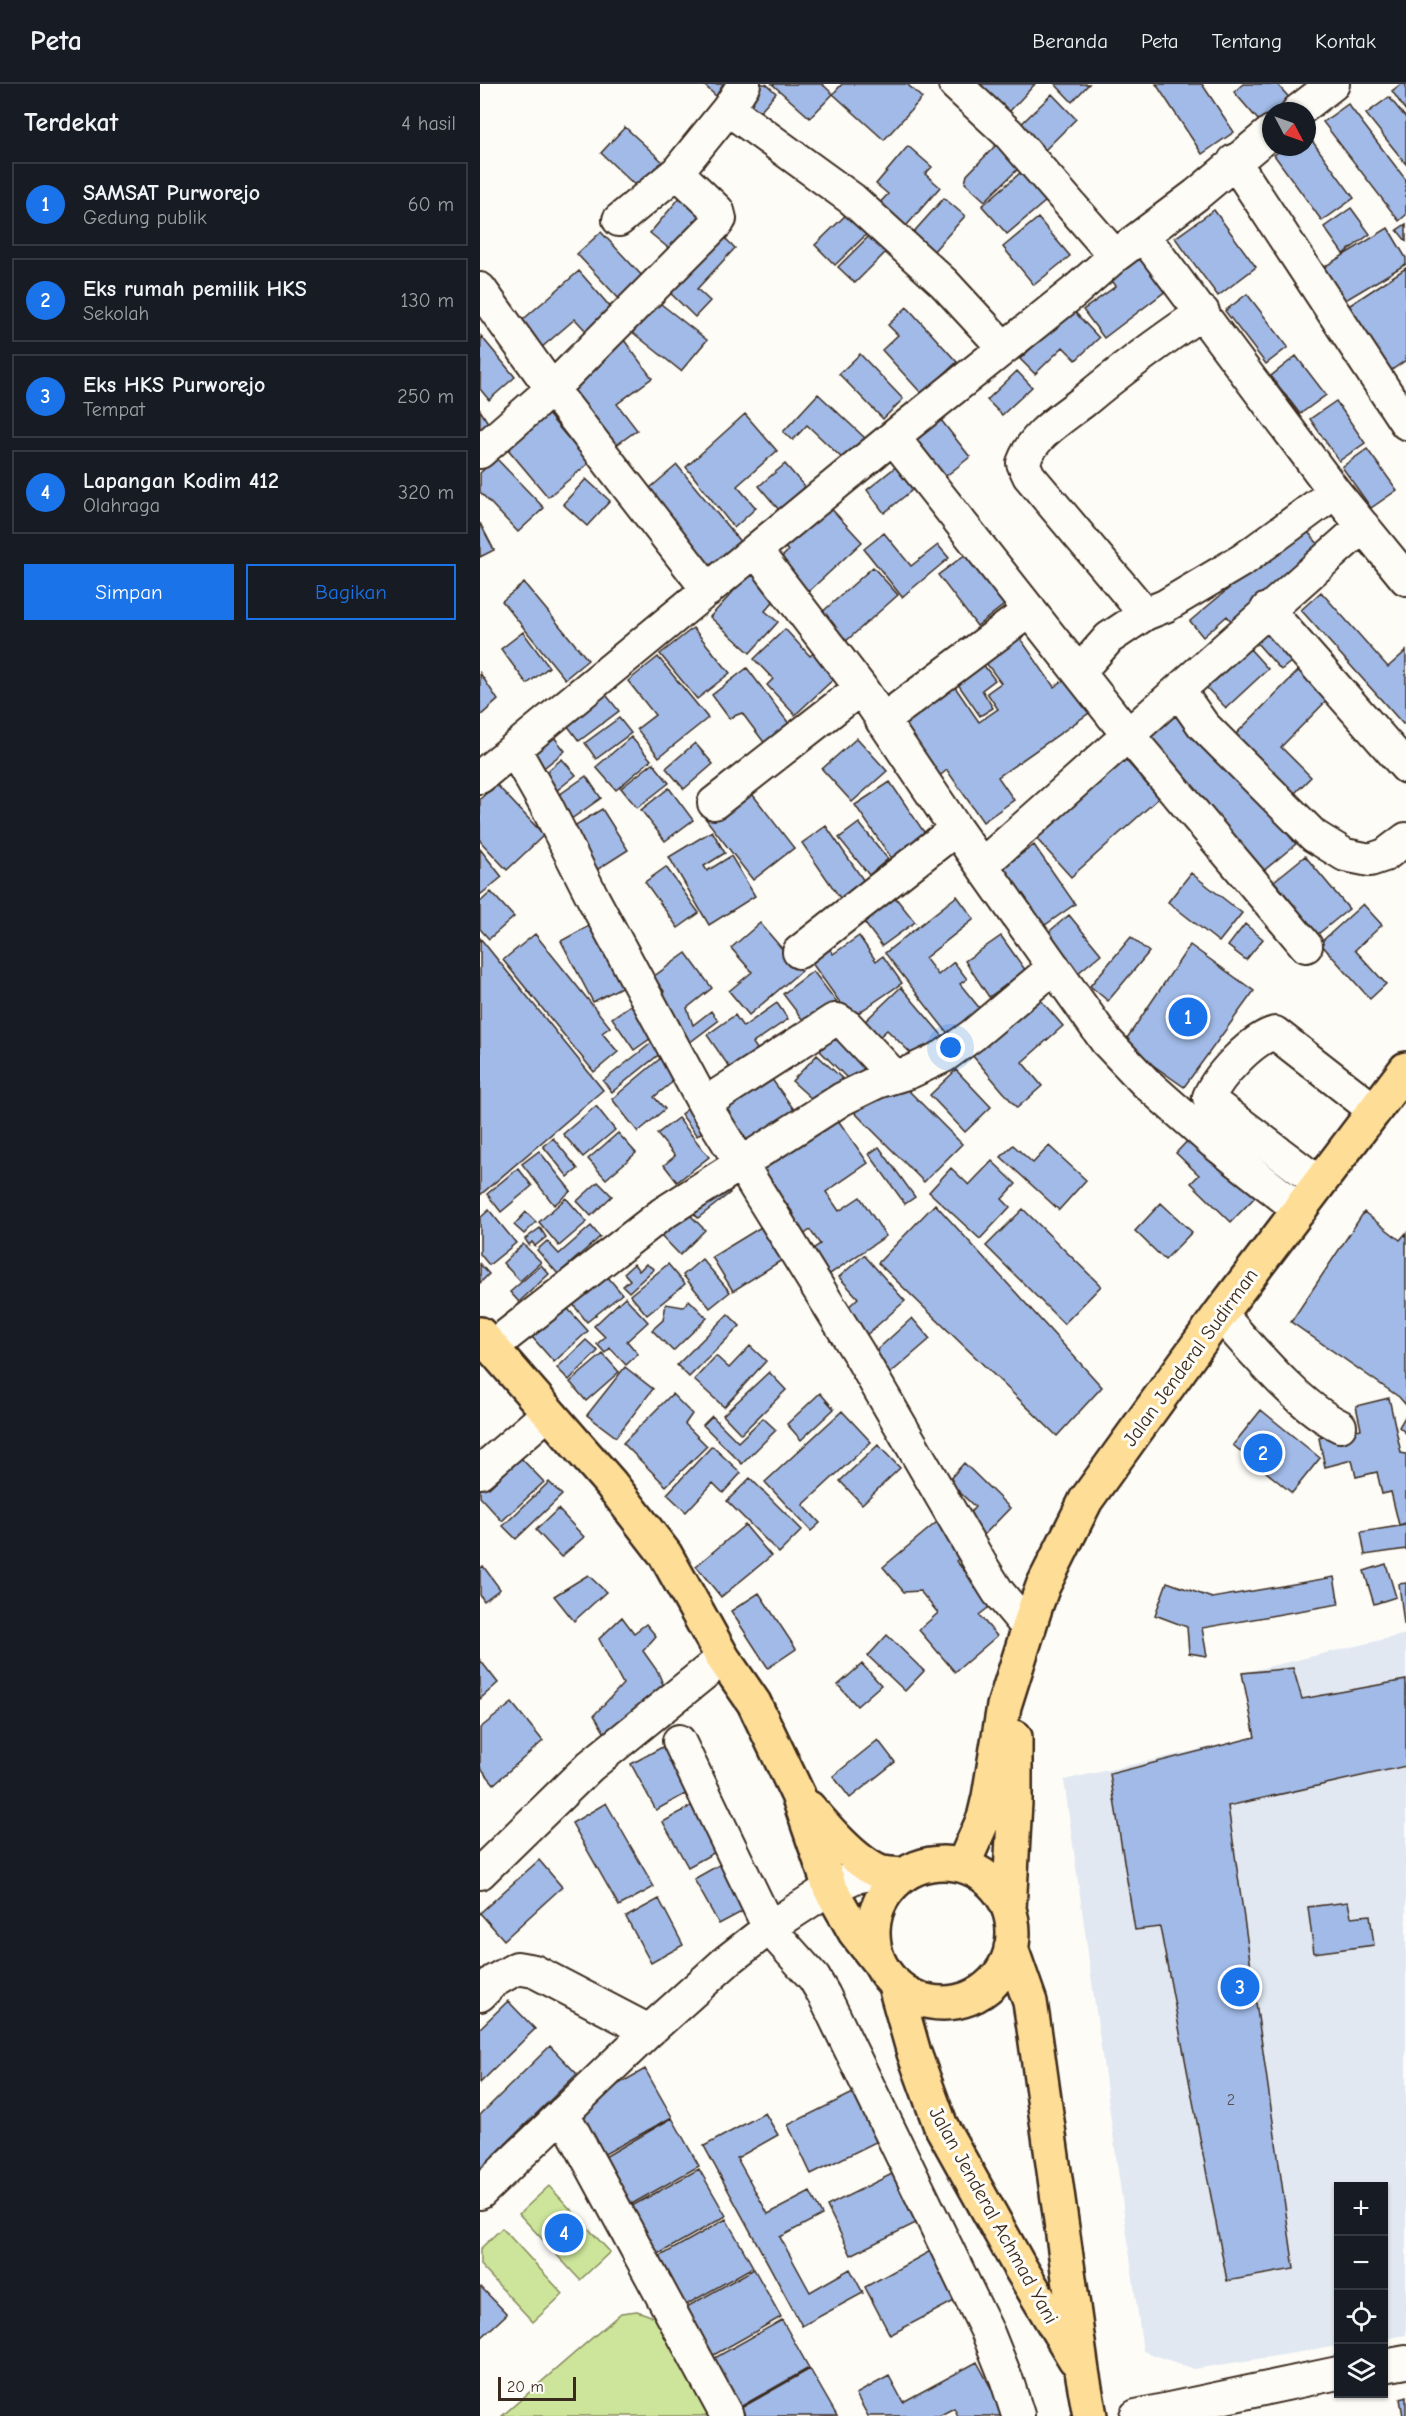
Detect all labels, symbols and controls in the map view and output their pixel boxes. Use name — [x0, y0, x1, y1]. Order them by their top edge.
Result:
text: Peta — [30, 25, 82, 57]
text: Beranda — [1032, 29, 1108, 53]
text: Peta — [1141, 29, 1179, 53]
text: Tentang — [1212, 29, 1282, 53]
text: Kontak — [1315, 29, 1376, 53]
north arrow — [1262, 102, 1316, 156]
text: Terdekat — [24, 108, 118, 138]
text: 4 hasil — [401, 112, 456, 135]
text: SAMSAT Purworejo — [83, 180, 260, 206]
text: 1 — [42, 193, 49, 216]
text: 60 m — [408, 193, 454, 216]
text: Gedung publik — [83, 206, 207, 229]
text: Eks rumah pemilik HKS — [83, 276, 307, 302]
text: 2 — [41, 289, 50, 312]
text: 130 m — [401, 289, 454, 312]
text: Sekolah — [83, 302, 149, 325]
text: Eks HKS Purworejo — [83, 372, 265, 398]
text: 3 — [41, 385, 50, 408]
text: 250 m — [397, 385, 454, 408]
text: Tempat — [83, 398, 145, 421]
text: Lapangan Kodim 412 — [83, 468, 279, 494]
text: 4 — [41, 481, 50, 504]
text: 320 m — [398, 481, 454, 504]
text: Olahraga — [83, 494, 160, 517]
button: Simpan — [24, 564, 234, 620]
button: Bagikan — [246, 564, 456, 620]
pin: 1 — [1168, 994, 1208, 1040]
your location — [936, 1033, 965, 1062]
street label: Jalan Jenderal Sudirman — [1118, 1264, 1263, 1451]
pin: 2 — [1244, 1430, 1282, 1476]
pin: 3 — [1220, 1964, 1260, 2010]
house number: 2 — [1227, 2091, 1235, 2109]
street label: Jalan Jenderal Achmad Yani — [924, 2103, 1063, 2328]
map controls — [1334, 2182, 1388, 2398]
button: + — [1334, 2182, 1388, 2236]
pin: 4 — [544, 2210, 584, 2256]
button: − — [1334, 2236, 1388, 2290]
button: locate — [1334, 2290, 1388, 2344]
button: layers — [1334, 2344, 1388, 2398]
scale bar — [498, 2374, 576, 2402]
text: 20 m — [507, 2378, 544, 2396]

